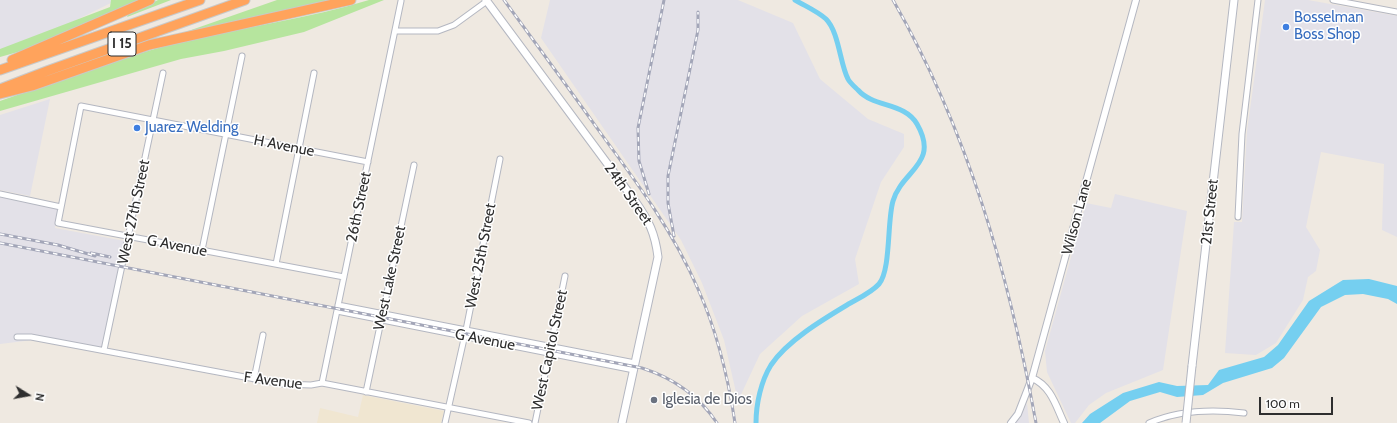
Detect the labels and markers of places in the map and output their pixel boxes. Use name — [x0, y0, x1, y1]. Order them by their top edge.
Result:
place label: Bosselman Boss Shop — [1294, 9, 1364, 44]
marker: Bosselman Boss Shop — [1281, 22, 1291, 32]
place label: Juarez Welding — [145, 119, 238, 137]
marker: Juarez Welding — [132, 123, 142, 133]
place label: Iglesia de Dios — [662, 391, 752, 409]
marker: Iglesia de Dios — [649, 395, 659, 405]

